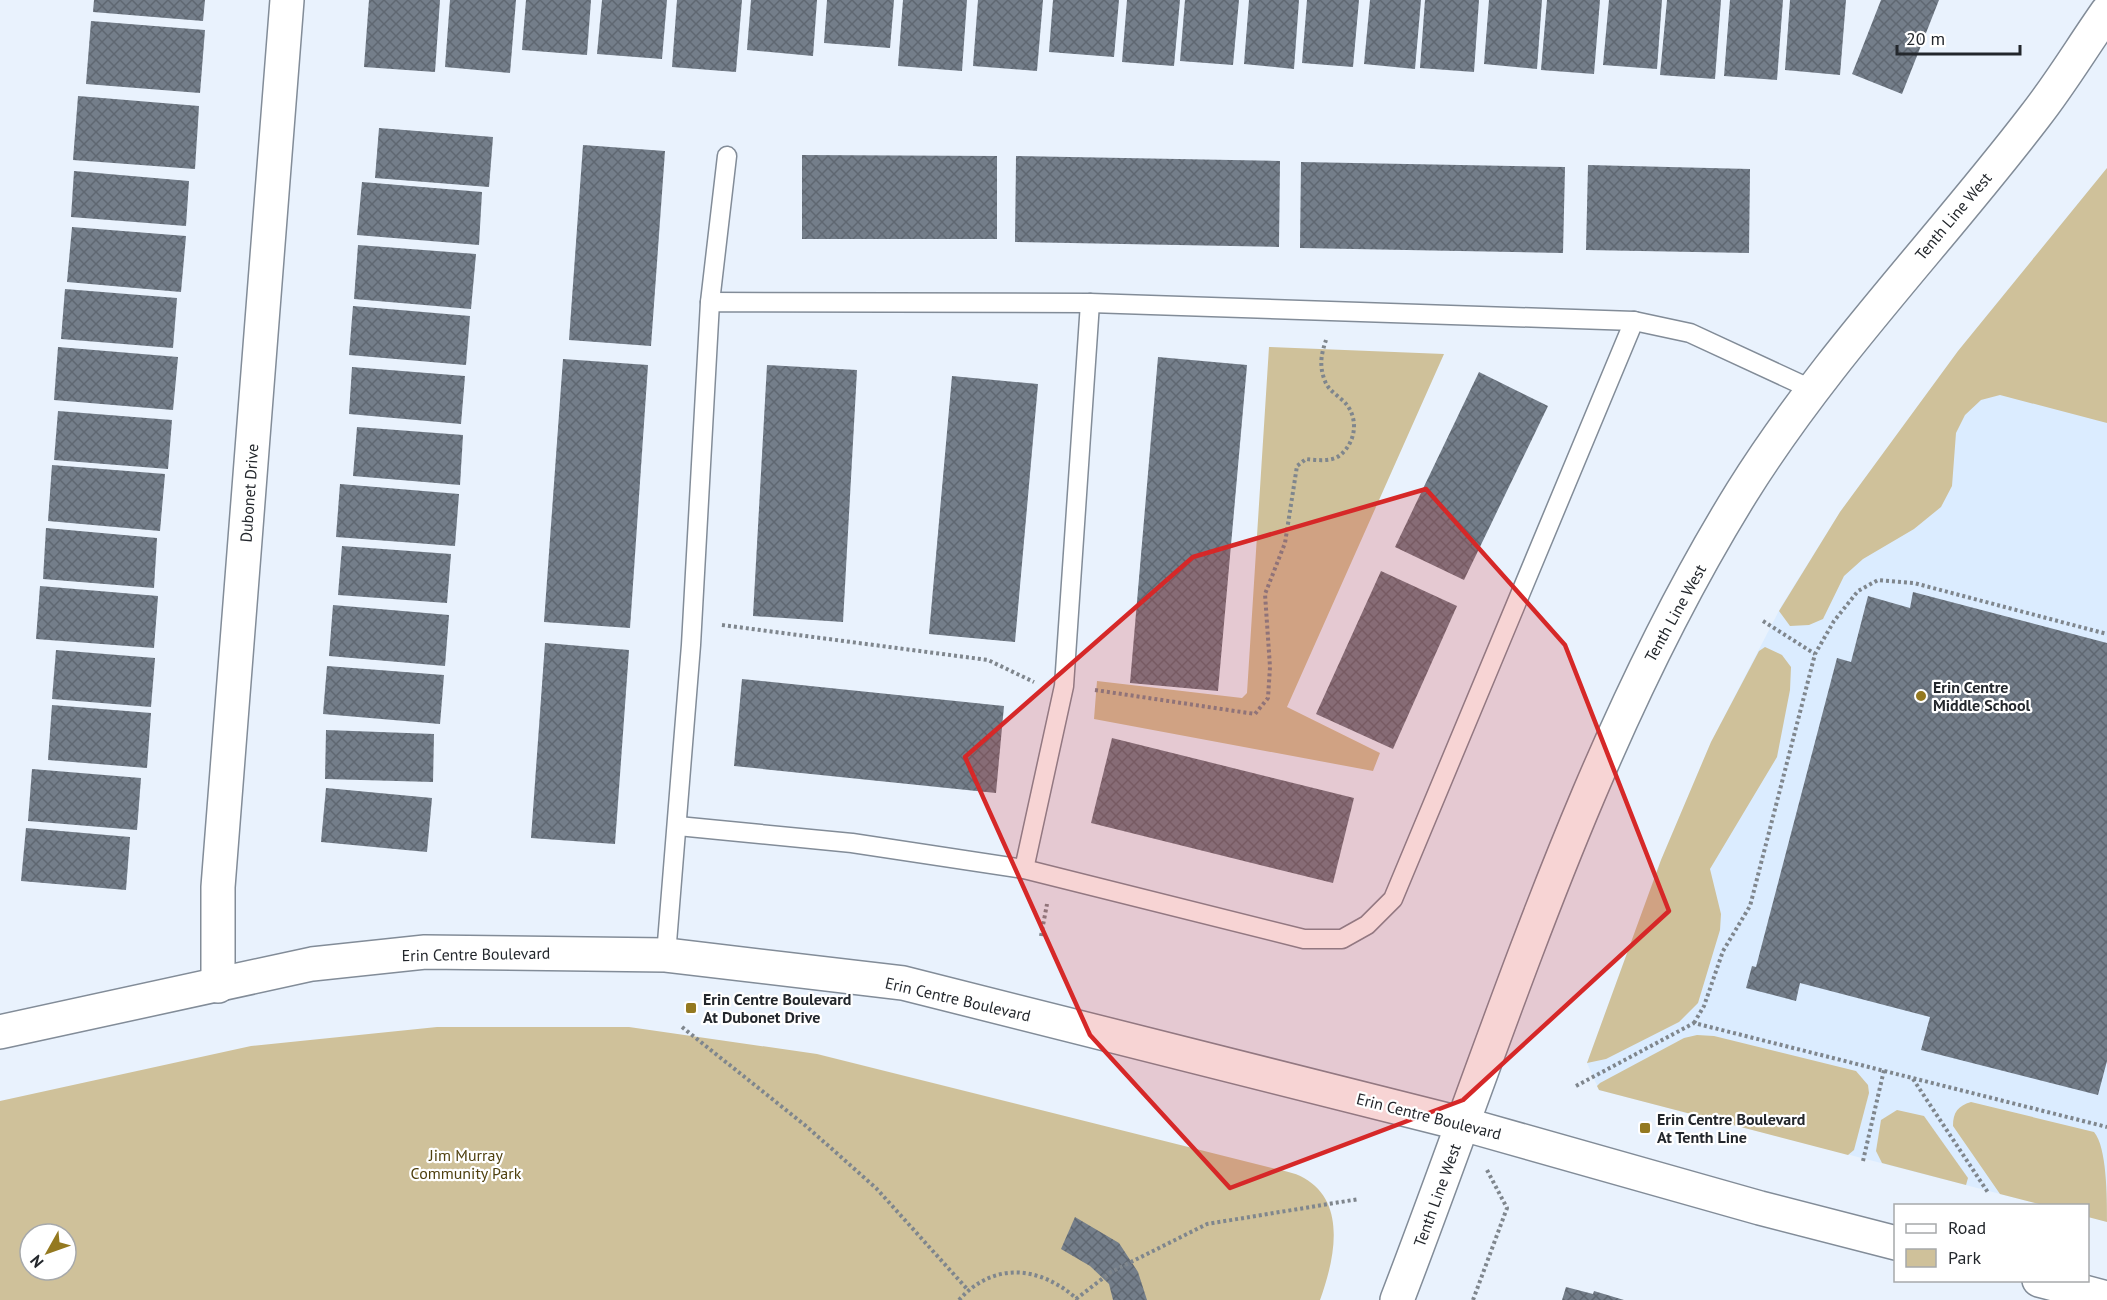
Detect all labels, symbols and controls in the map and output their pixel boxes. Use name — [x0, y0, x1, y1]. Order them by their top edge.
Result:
scale bar — [1897, 18, 2020, 56]
text: 20 m — [1906, 27, 1945, 50]
street label: Tenth Line West — [1910, 168, 1996, 264]
street label: Dubonet Drive — [236, 443, 262, 543]
street label: Tenth Line West — [1640, 560, 1710, 665]
place label: Erin Centre Middle School — [1933, 677, 2031, 715]
marker: Erin Centre Middle School — [1914, 689, 1928, 703]
street label: Erin Centre Boulevard — [401, 943, 551, 965]
street label: Erin Centre Boulevard — [883, 973, 1033, 1025]
place label: Erin Centre Boulevard At Dubonet Drive — [703, 989, 852, 1027]
marker: Erin Centre Boulevard At Dubonet Drive — [684, 1001, 698, 1015]
street label: Erin Centre Boulevard — [1354, 1088, 1504, 1144]
place label: Erin Centre Boulevard At Tenth Line — [1657, 1109, 1806, 1147]
marker: Erin Centre Boulevard At Tenth Line — [1638, 1121, 1652, 1135]
street label: Tenth Line West — [1409, 1140, 1465, 1249]
park label: Jim Murray Community Park — [411, 1145, 522, 1183]
legend — [1894, 1204, 2089, 1282]
text: Road — [1948, 1216, 1986, 1239]
north arrow — [18, 1222, 78, 1282]
text: Park — [1948, 1246, 1981, 1269]
text: N — [25, 1251, 48, 1272]

